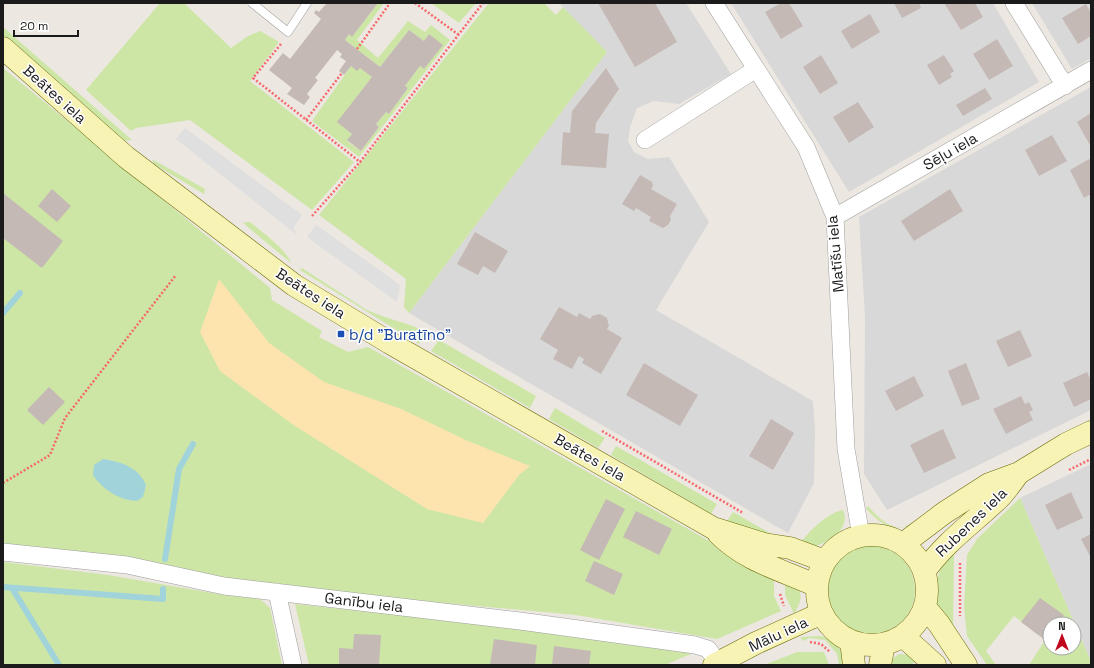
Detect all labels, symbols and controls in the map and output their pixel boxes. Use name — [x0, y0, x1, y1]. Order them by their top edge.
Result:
scale bar — [14, 12, 78, 38]
text: 20 m — [20, 18, 48, 34]
street label: Beātes iela — [19, 60, 91, 128]
street label: Sēļu iela — [919, 128, 981, 174]
street label: Matīšu iela — [822, 214, 848, 293]
street label: Beātes iela — [273, 263, 350, 323]
place label: b/d "Buratīno" — [349, 325, 451, 344]
marker: b/d "Buratīno" — [336, 329, 346, 339]
street label: Beātes iela — [551, 429, 629, 485]
street label: Rubenes iela — [931, 483, 1011, 561]
street label: Ganību iela — [323, 588, 405, 616]
street label: Mālu iela — [745, 612, 811, 656]
north arrow — [1042, 616, 1082, 656]
text: N — [1058, 619, 1066, 633]

